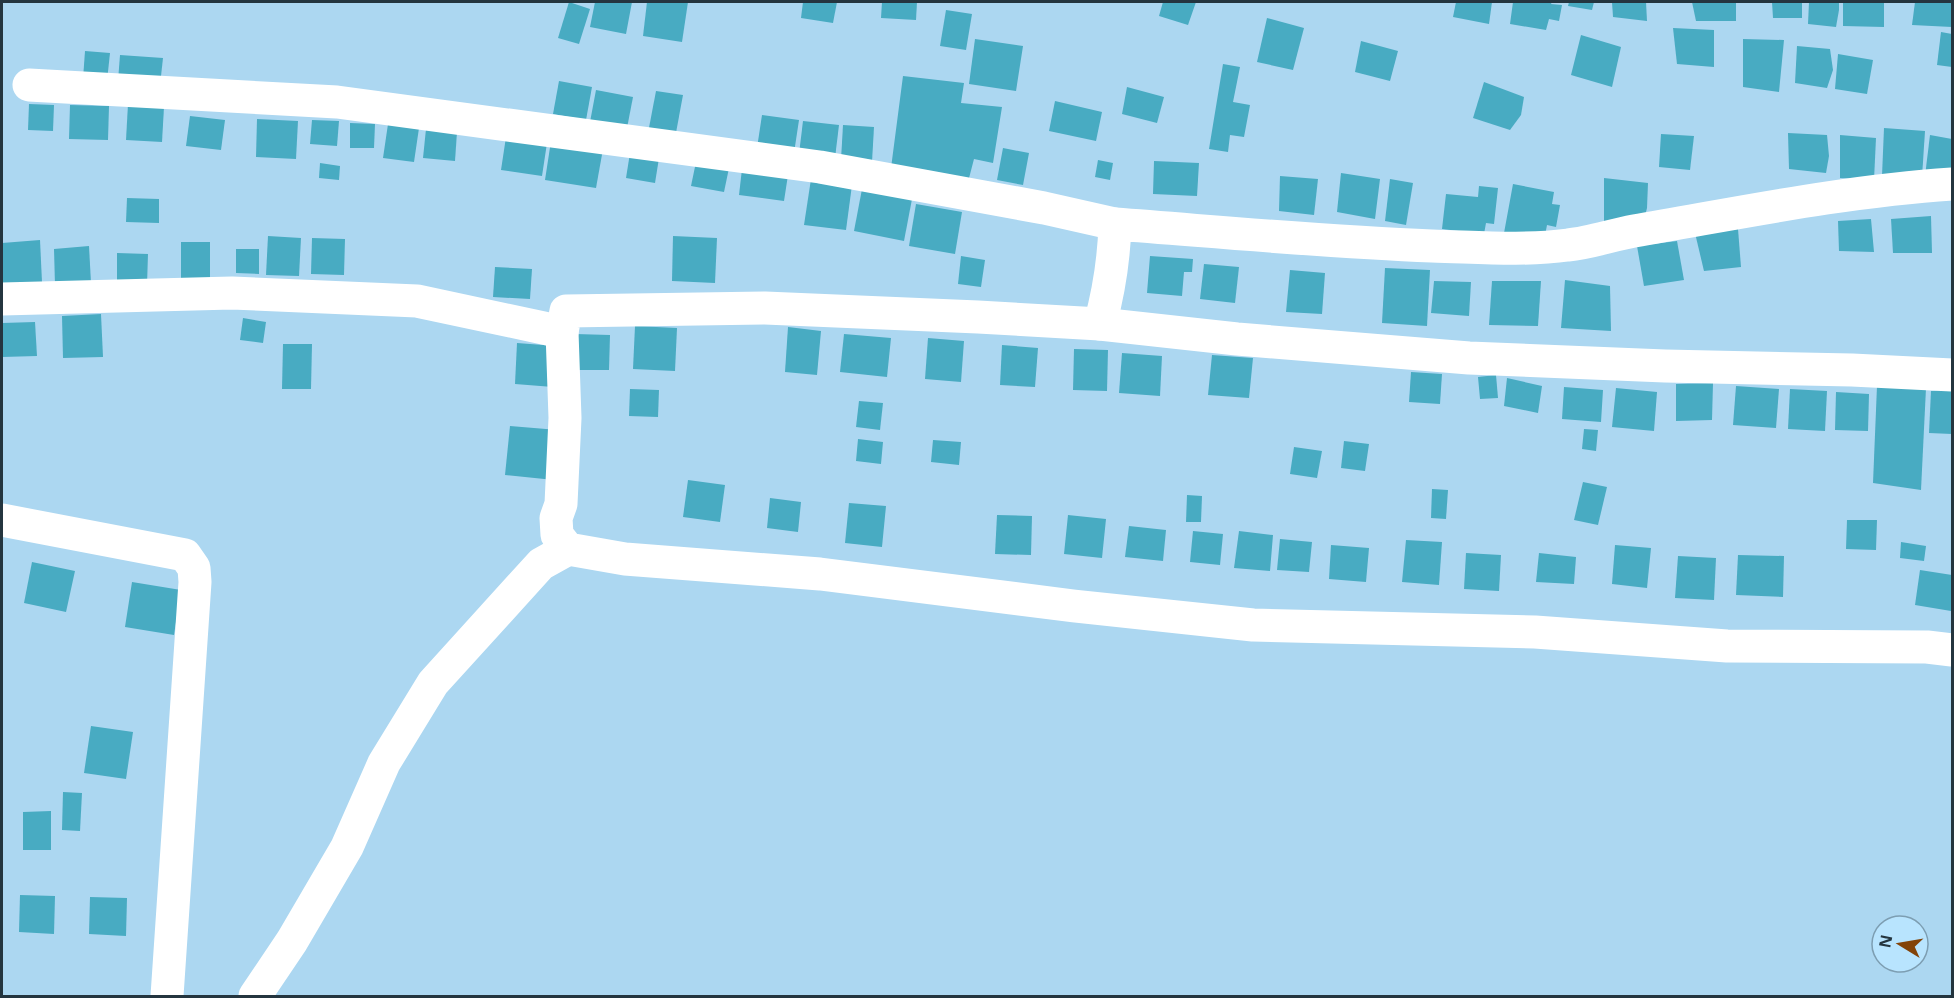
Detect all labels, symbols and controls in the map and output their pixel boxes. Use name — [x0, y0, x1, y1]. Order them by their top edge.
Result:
north arrow — [1870, 914, 1930, 974]
text: N — [1873, 933, 1897, 950]

